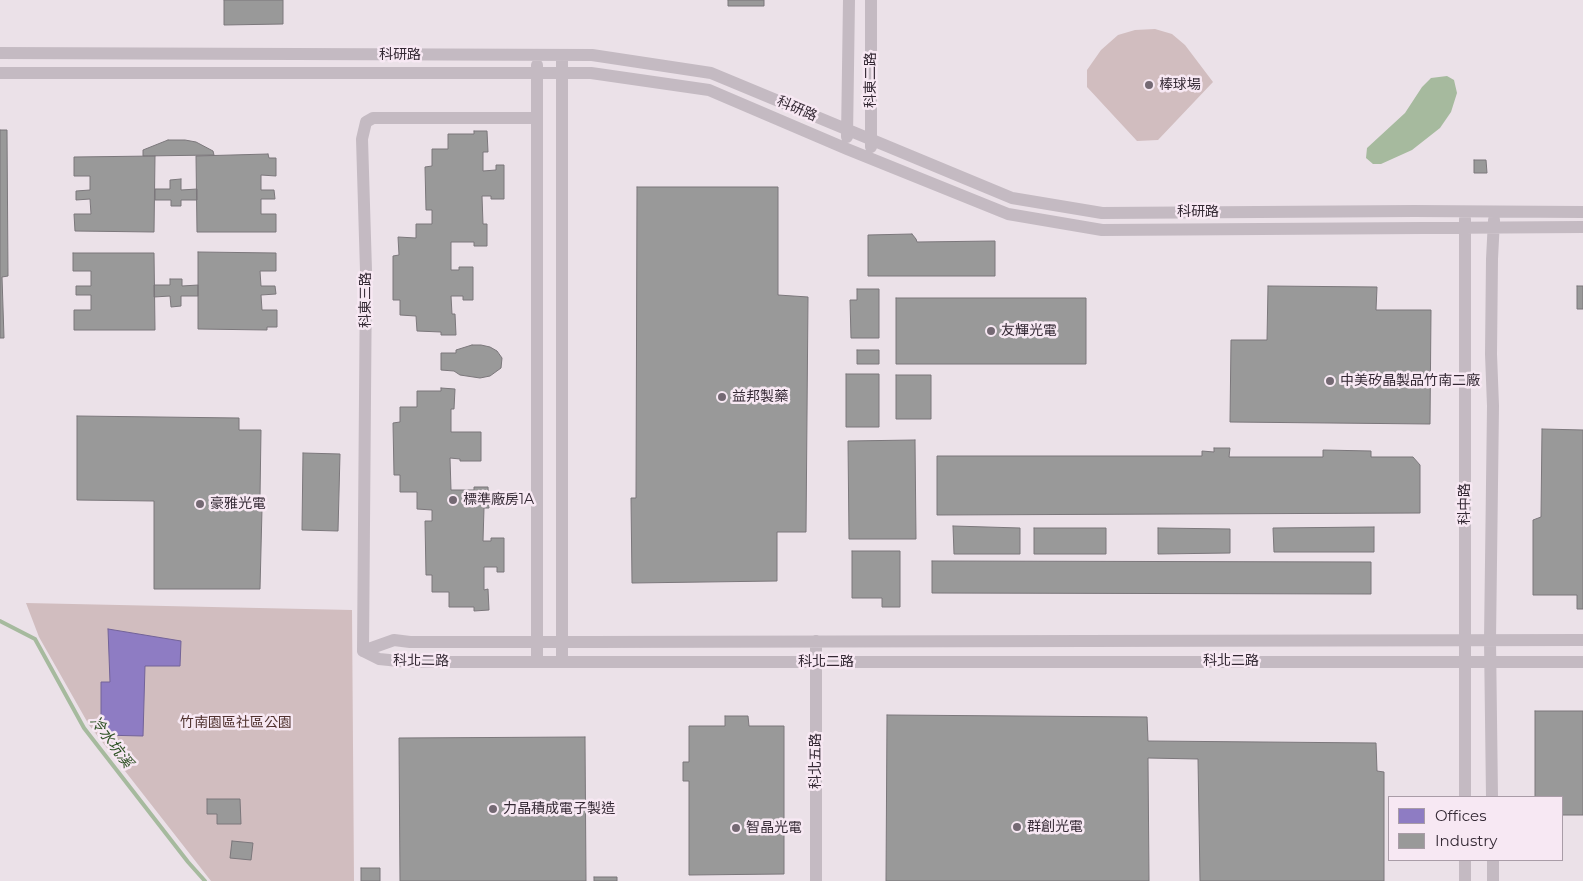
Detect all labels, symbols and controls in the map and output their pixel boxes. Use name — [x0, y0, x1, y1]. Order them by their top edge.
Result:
street label: 科研路 — [379, 47, 421, 63]
street label: 科東二路 — [863, 52, 879, 108]
place label: 棒球場 — [1159, 77, 1201, 93]
marker: 棒球場 — [1143, 79, 1155, 91]
street label: 科研路 — [774, 93, 820, 125]
street label: 科研路 — [1177, 204, 1219, 220]
street label: 科東三路 — [358, 272, 374, 328]
place label: 友輝光電 — [1001, 323, 1057, 339]
marker: 友輝光電 — [985, 325, 997, 337]
place label: 中美矽晶製品竹南二廠 — [1340, 373, 1480, 389]
marker: 中美矽晶製品竹南二廠 — [1324, 375, 1336, 387]
place label: 益邦製藥 — [732, 389, 788, 405]
marker: 益邦製藥 — [716, 391, 728, 403]
street label: 科中路 — [1457, 483, 1473, 525]
place label: 標準廠房1A — [463, 492, 534, 508]
marker: 標準廠房1A — [447, 494, 459, 506]
place label: 豪雅光電 — [210, 496, 266, 512]
marker: 豪雅光電 — [194, 498, 206, 510]
street label: 科北二路 — [393, 652, 449, 670]
street label: 科北二路 — [1203, 653, 1259, 669]
street label: 科北二路 — [798, 654, 854, 670]
water label: 冷水坑溪 — [86, 713, 136, 771]
park label: 竹南園區社區公園 — [180, 715, 292, 731]
street label: 科北五路 — [808, 733, 824, 789]
legend — [1388, 796, 1563, 861]
place label: 力晶積成電子製造 — [503, 801, 615, 817]
marker: 力晶積成電子製造 — [487, 803, 499, 815]
text: Offices — [1435, 806, 1487, 825]
place label: 群創光電 — [1027, 819, 1083, 835]
place label: 智晶光電 — [746, 820, 802, 836]
marker: 群創光電 — [1011, 821, 1023, 833]
marker: 智晶光電 — [730, 822, 742, 834]
text: Industry — [1435, 831, 1497, 850]

